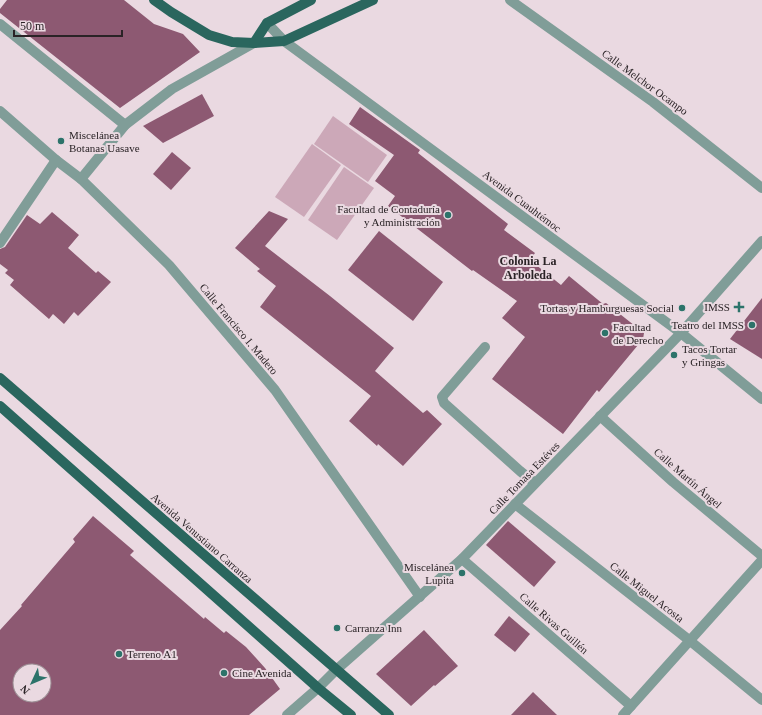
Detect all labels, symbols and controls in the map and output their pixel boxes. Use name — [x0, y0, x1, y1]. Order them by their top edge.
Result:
scale bar — [14, 12, 122, 38]
text: 50 m — [20, 19, 45, 33]
street label: Calle Melchor Ocampo — [600, 47, 691, 117]
place label: Miscelánea Botanas Uasave — [69, 129, 140, 154]
marker: Miscelánea Botanas Uasave — [56, 136, 66, 146]
street label: Avenida Cuauhtémoc — [481, 168, 564, 234]
place label: Facultad de Contaduría y Administración — [337, 203, 440, 228]
marker: Facultad de Contaduría y Administración — [443, 210, 453, 220]
district label: Colonia La Arboleda — [499, 254, 557, 282]
street label: Calle Francisco I. Madero — [197, 281, 281, 377]
place label: IMSS — [704, 301, 730, 313]
marker: IMSS — [733, 301, 745, 313]
place label: Tortas y Hamburguesas Social — [540, 302, 674, 314]
marker: Tortas y Hamburguesas Social — [677, 303, 687, 313]
place label: Teatro del IMSS — [671, 319, 744, 331]
marker: Teatro del IMSS — [747, 320, 757, 330]
place label: Facultad de Derecho — [613, 321, 664, 346]
marker: Facultad de Derecho — [600, 328, 610, 338]
place label: Tacos Tortar y Gringas — [682, 343, 737, 368]
marker: Tacos Tortar y Gringas — [669, 350, 679, 360]
street label: Calle Tomasa Estéves — [486, 439, 562, 517]
street label: Calle Martín Ángel — [652, 445, 724, 511]
street label: Avenida Venustiano Carranza — [149, 491, 255, 585]
street label: Calle Miguel Acosta — [608, 559, 686, 625]
place label: Miscelánea Lupita — [404, 561, 454, 586]
marker: Miscelánea Lupita — [457, 568, 467, 578]
street label: Calle Rivas Guillén — [517, 590, 591, 656]
place label: Carranza Inn — [345, 622, 403, 634]
marker: Carranza Inn — [332, 623, 342, 633]
place label: Terreno A1 — [127, 648, 177, 660]
marker: Terreno A1 — [114, 649, 124, 659]
north arrow — [12, 663, 52, 703]
place label: Cine Avenida — [232, 667, 291, 679]
marker: Cine Avenida — [219, 668, 229, 678]
text: N — [18, 683, 32, 697]

